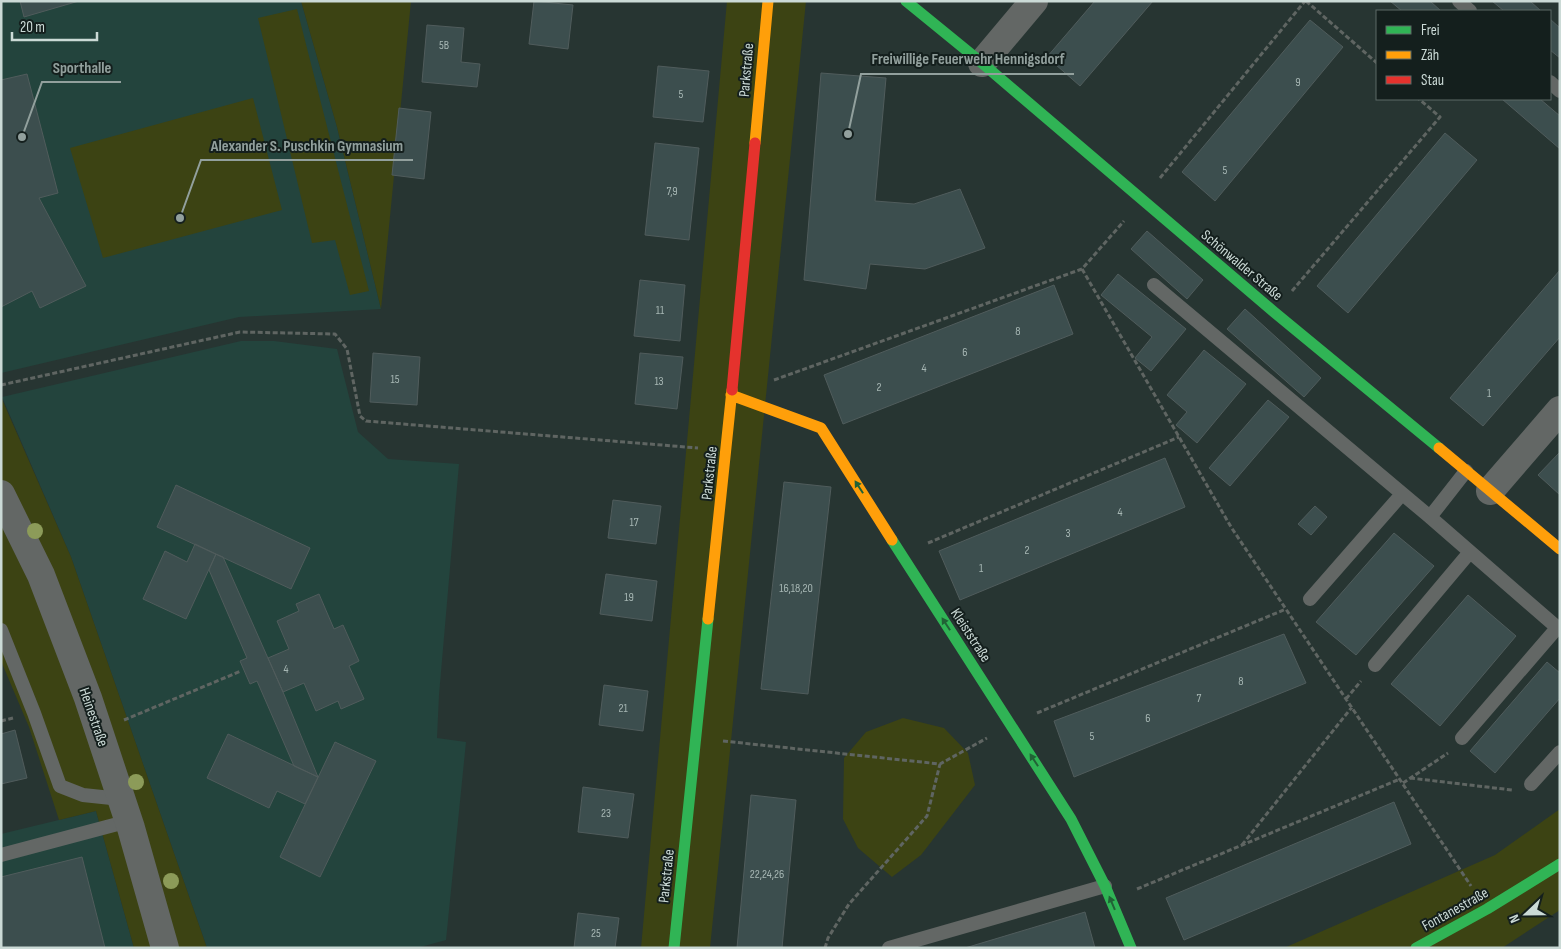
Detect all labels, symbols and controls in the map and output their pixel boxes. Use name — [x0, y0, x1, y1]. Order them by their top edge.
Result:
scale bar — [12, 10, 98, 42]
legend — [1376, 10, 1551, 100]
text: 20 m — [20, 18, 45, 37]
text: Frei — [1421, 21, 1440, 40]
house number: 5B — [439, 38, 449, 53]
street label: Parkstraße — [735, 42, 758, 98]
callout: Freiwillige Feuerwehr Hennigsdorf — [861, 43, 1074, 74]
text: Zäh — [1421, 46, 1439, 65]
text: Freiwillige Feuerwehr Hennigsdorf — [871, 50, 1066, 69]
callout: Sporthalle — [42, 51, 121, 82]
text: Sporthalle — [53, 59, 111, 78]
text: Stau — [1421, 71, 1444, 90]
house number: 9 — [1295, 75, 1301, 90]
house number: 5 — [679, 87, 684, 102]
callout: Alexander S. Puschkin Gymnasium — [201, 129, 413, 160]
text: Alexander S. Puschkin Gymnasium — [210, 137, 403, 156]
house number: 5 — [1223, 163, 1228, 178]
house number: 7,9 — [666, 184, 678, 199]
street label: Schönwalder Straße — [1197, 226, 1286, 305]
house number: 11 — [656, 303, 665, 318]
house number: 8 — [1015, 324, 1021, 339]
house number: 6 — [962, 345, 968, 360]
house number: 4 — [921, 361, 927, 376]
house number: 15 — [390, 372, 400, 387]
house number: 13 — [654, 374, 664, 389]
house number: 2 — [877, 380, 882, 395]
house number: 1 — [1487, 386, 1492, 401]
street label: Parkstraße — [697, 445, 722, 501]
one-way arrow — [854, 480, 864, 493]
house number: 4 — [1117, 505, 1123, 520]
house number: 17 — [630, 515, 639, 530]
house number: 3 — [1065, 526, 1071, 541]
house number: 2 — [1025, 543, 1030, 558]
house number: 1 — [979, 561, 984, 576]
house number: 16,18,20 — [779, 581, 813, 596]
house number: 19 — [624, 590, 634, 605]
street label: Kleiststraße — [946, 605, 995, 666]
one-way arrow — [942, 617, 951, 630]
house number: 4 — [283, 662, 289, 677]
house number: 8 — [1238, 674, 1244, 689]
street label: Heinestraße — [75, 685, 112, 749]
house number: 7 — [1197, 691, 1202, 706]
house number: 21 — [618, 701, 628, 716]
house number: 6 — [1145, 711, 1151, 726]
house number: 5 — [1090, 729, 1095, 744]
one-way arrow — [1029, 754, 1039, 767]
house number: 23 — [601, 806, 611, 821]
street label: Parkstraße — [654, 848, 679, 904]
house number: 22,24,26 — [750, 867, 784, 882]
street label: Fontanestraße — [1419, 883, 1492, 935]
north arrow — [1501, 889, 1551, 939]
one-way arrow — [1108, 896, 1116, 910]
text: N — [1505, 912, 1524, 925]
house number: 25 — [591, 926, 601, 941]

